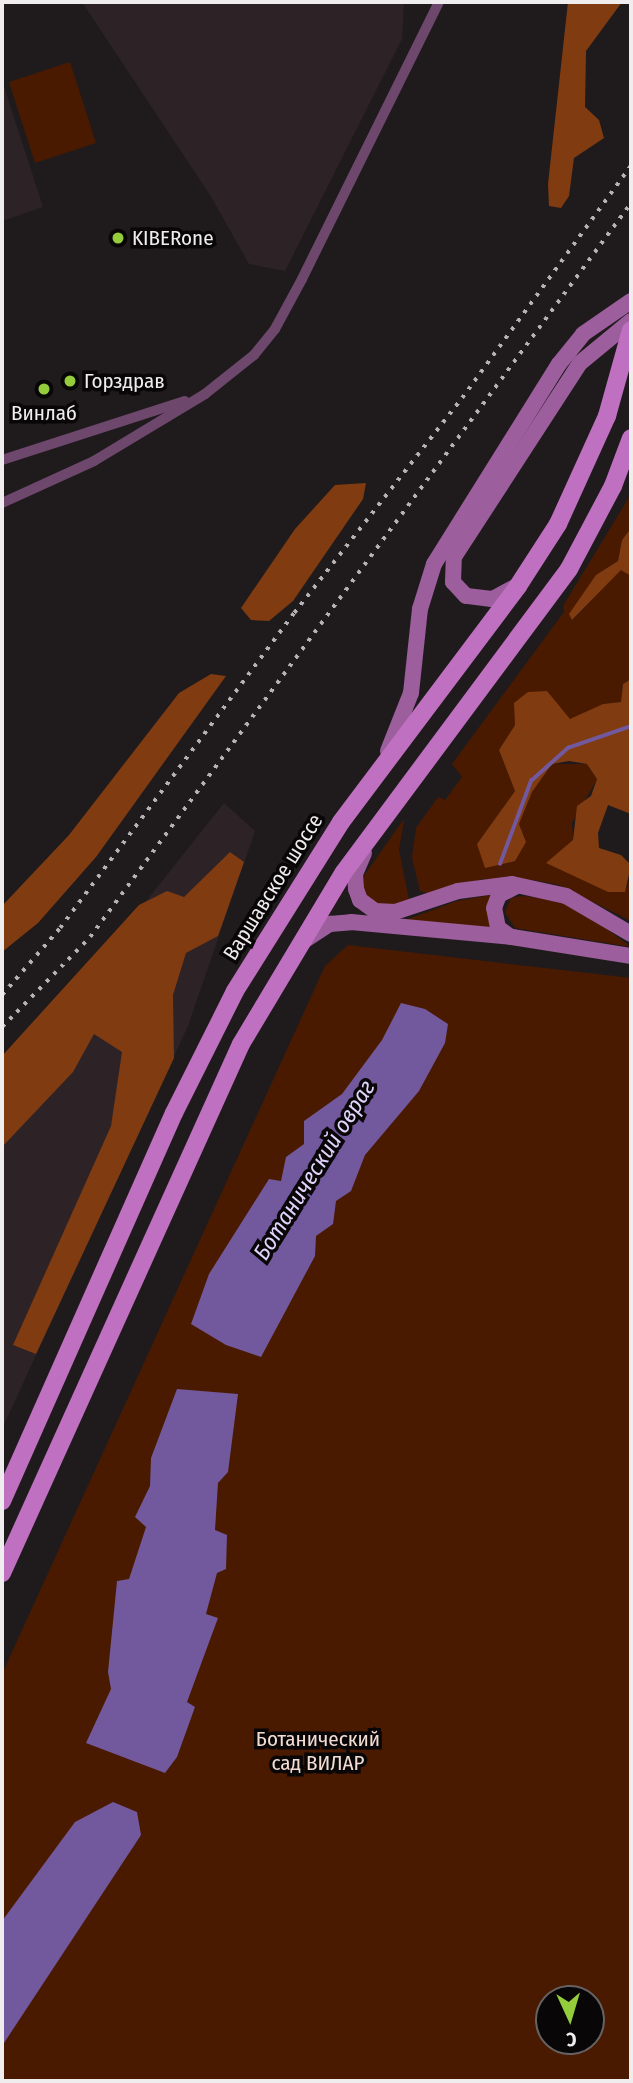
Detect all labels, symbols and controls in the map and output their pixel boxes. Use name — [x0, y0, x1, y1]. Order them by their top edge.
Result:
place label: KIBERone — [132, 225, 214, 251]
marker: KIBERone — [110, 230, 126, 246]
place label: Горздрав — [84, 368, 165, 394]
marker: Горздрав — [62, 373, 78, 389]
marker: Винлаб — [36, 381, 52, 397]
place label: Винлаб — [11, 400, 77, 426]
street label: Варшавское шоссе — [218, 809, 328, 965]
water label: Ботанический овраг — [248, 1075, 380, 1265]
park label: Ботанический сад ВИЛАР — [256, 1726, 380, 1776]
north arrow — [535, 1985, 605, 2055]
text: С — [566, 2028, 577, 2051]

